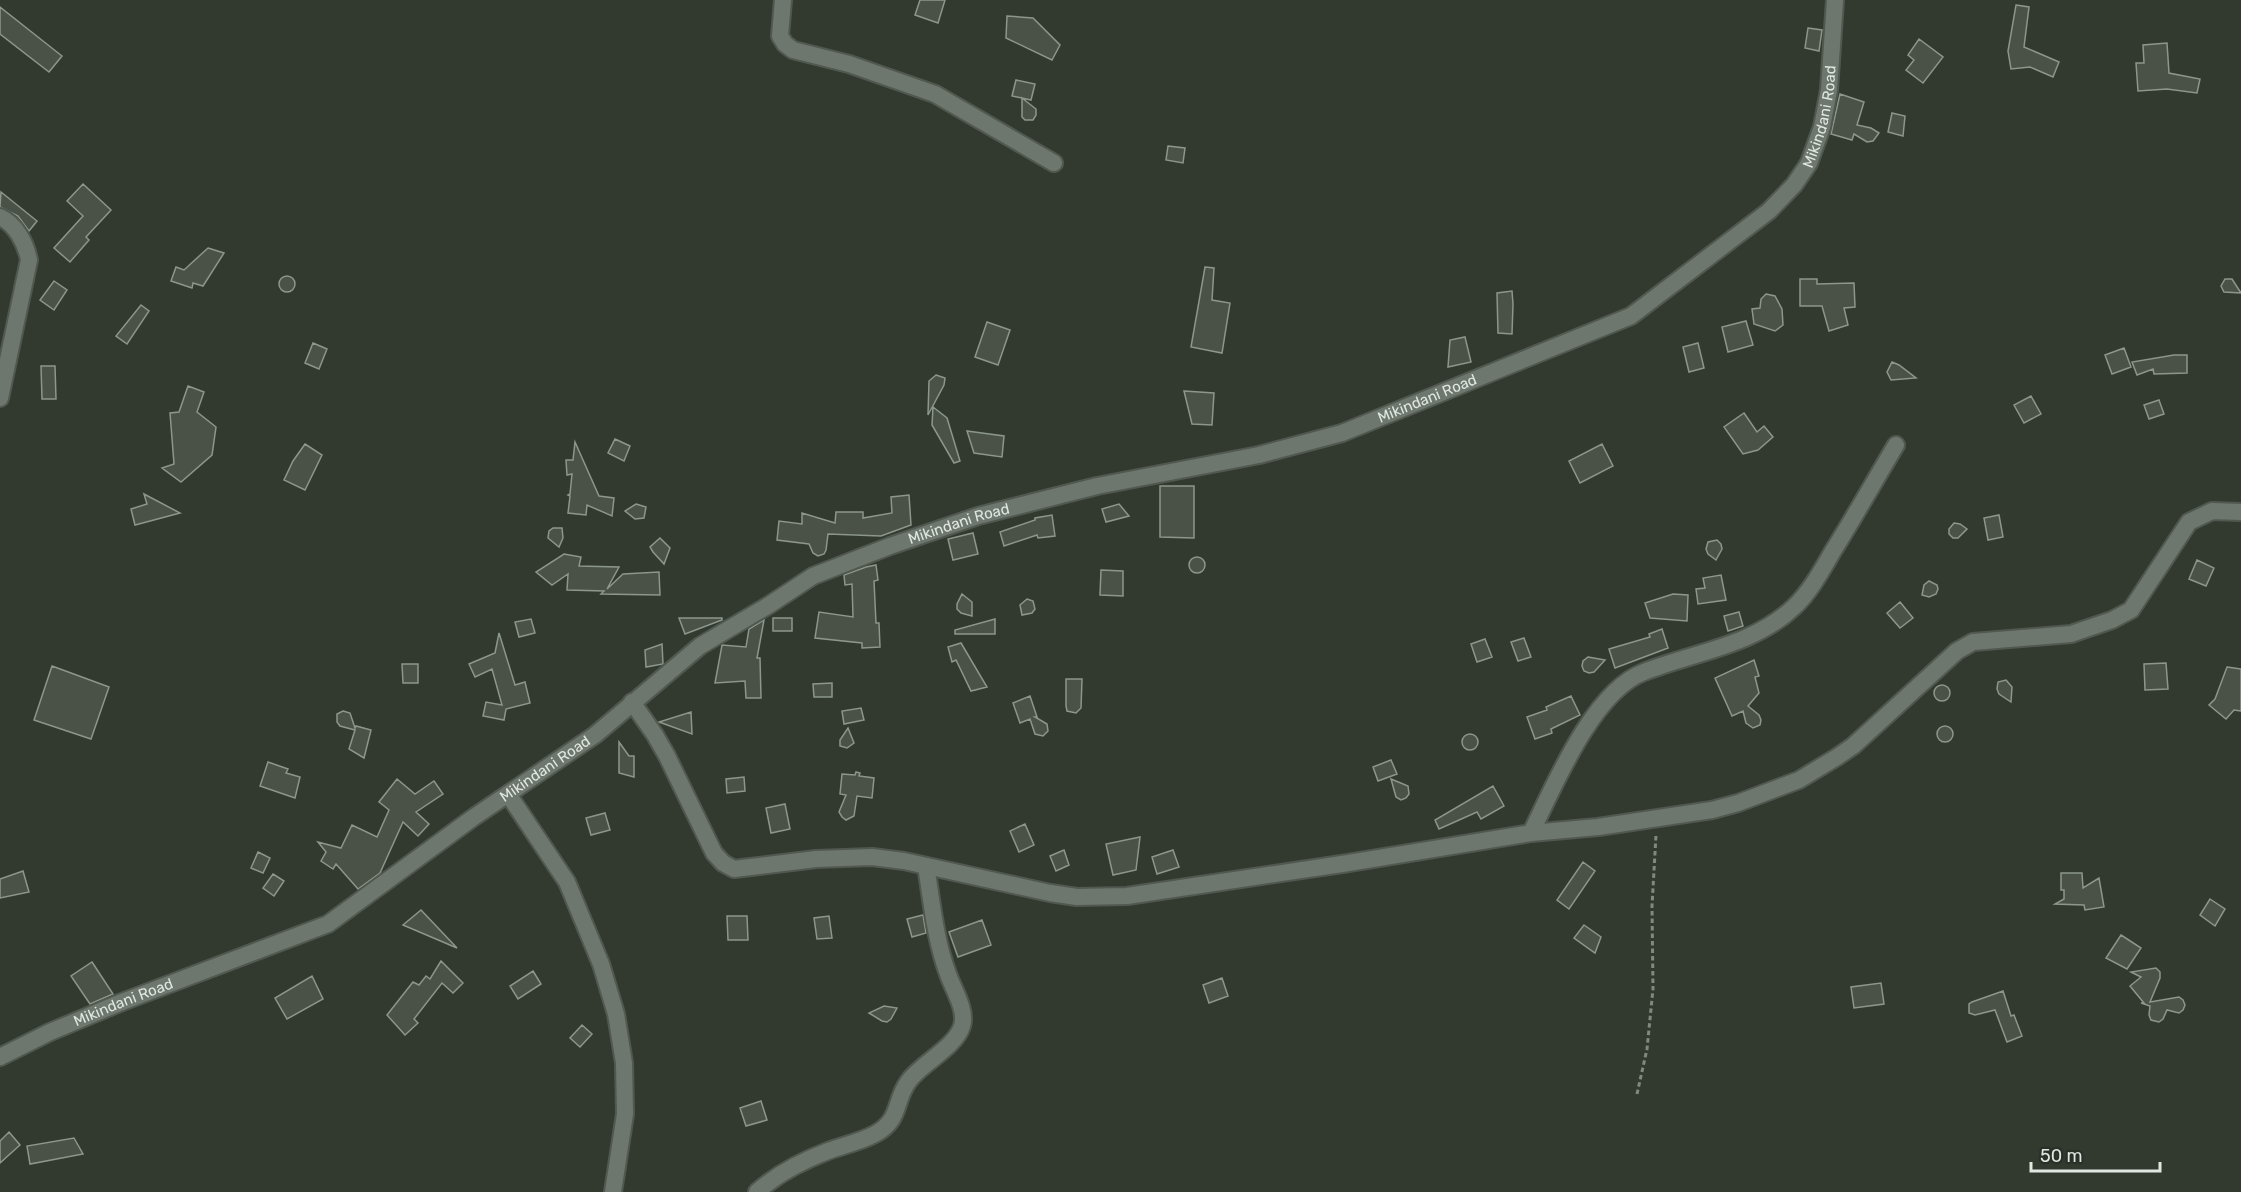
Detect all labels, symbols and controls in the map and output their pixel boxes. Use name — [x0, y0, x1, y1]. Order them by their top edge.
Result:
street label: Mikindani Road — [1799, 65, 1840, 170]
street label: Mikindani Road — [1375, 370, 1479, 427]
street label: Mikindani Road — [906, 499, 1011, 548]
street label: Mikindani Road — [496, 732, 594, 806]
street label: Mikindani Road — [71, 975, 175, 1030]
scale bar — [2031, 1135, 2160, 1173]
text: 50 m — [2040, 1145, 2083, 1167]

